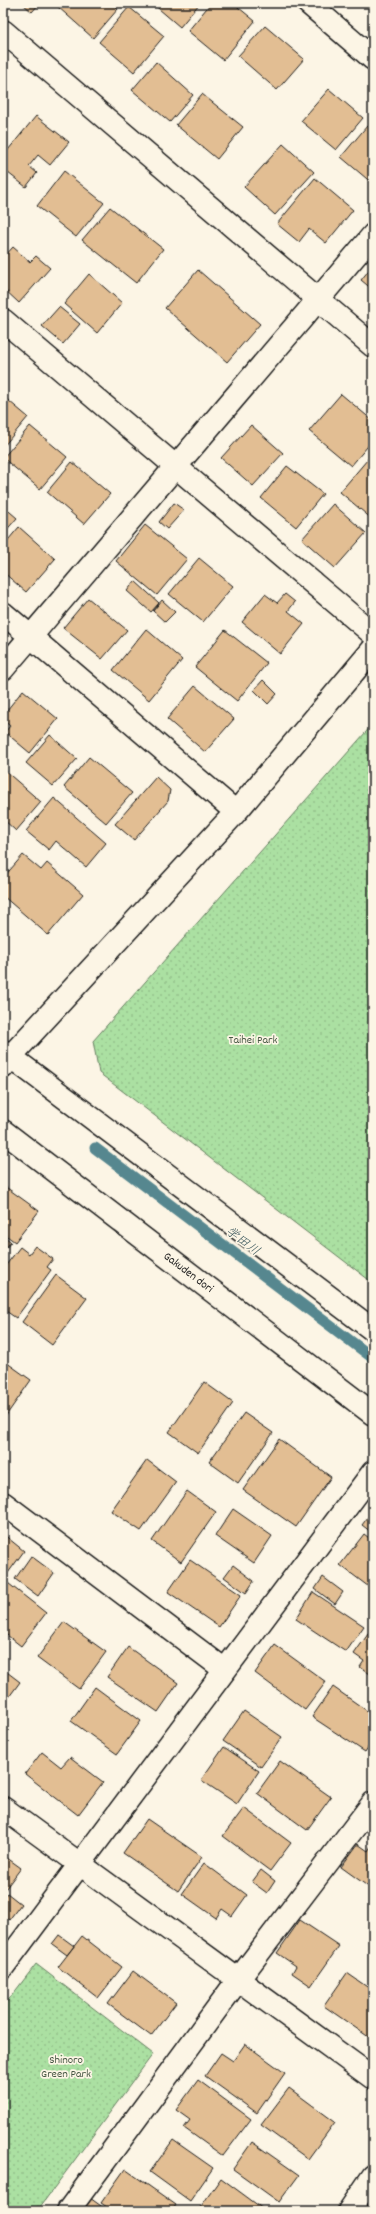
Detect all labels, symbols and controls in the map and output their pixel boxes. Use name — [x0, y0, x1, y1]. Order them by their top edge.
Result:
park label: Taihei Park — [229, 1032, 277, 1049]
water label: 学田川 — [221, 1223, 263, 1261]
street label: Gakuden dori — [159, 1249, 217, 1297]
park label: Shinoro Green Park — [41, 2052, 91, 2083]

